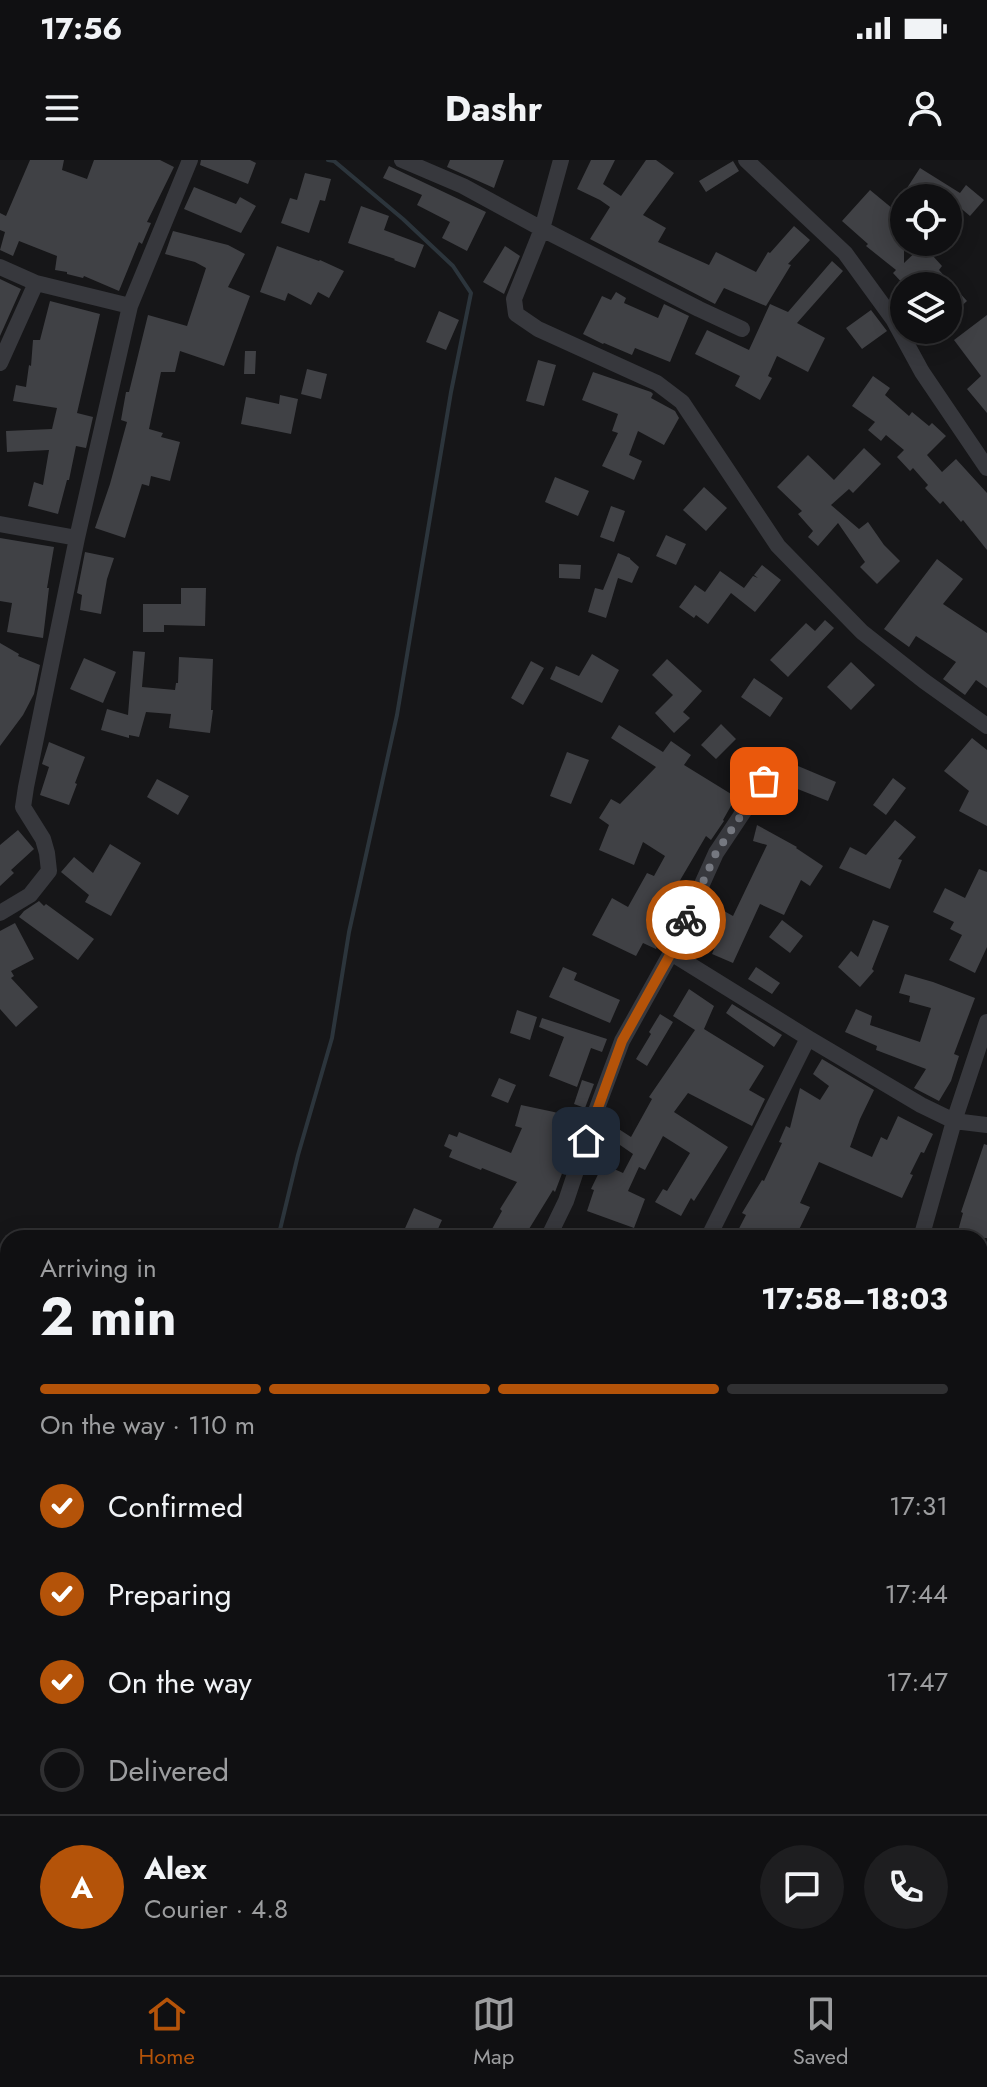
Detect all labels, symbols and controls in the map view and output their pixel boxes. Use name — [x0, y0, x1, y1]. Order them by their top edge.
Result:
text: 17:56 — [40, 7, 122, 50]
text: Dashr — [445, 82, 542, 134]
icon: menu — [40, 86, 84, 130]
icon: person — [903, 86, 947, 130]
map controls — [890, 184, 962, 344]
button: locate — [890, 184, 962, 256]
button: layers — [890, 272, 962, 344]
pin — [730, 747, 798, 815]
icon: bag — [742, 759, 786, 803]
courier — [646, 880, 726, 960]
icon: bike — [664, 898, 708, 942]
pin — [552, 1107, 620, 1175]
icon: home — [564, 1119, 608, 1163]
text: Arriving in — [40, 1249, 157, 1287]
text: 17:58–18:03 — [761, 1277, 948, 1320]
text: 2 min — [40, 1279, 177, 1355]
text: On the way · 110 m — [40, 1406, 255, 1444]
icon: check — [40, 1484, 84, 1528]
text: Confirmed — [108, 1485, 243, 1528]
text: 17:31 — [889, 1487, 948, 1525]
icon: check — [40, 1572, 84, 1616]
text: Preparing — [108, 1573, 232, 1616]
text: 17:44 — [885, 1575, 948, 1613]
icon: check — [40, 1660, 84, 1704]
text: On the way — [108, 1661, 252, 1704]
text: 17:47 — [886, 1663, 948, 1701]
text: Delivered — [108, 1749, 229, 1792]
button: chat — [760, 1845, 844, 1929]
button: phone — [864, 1845, 948, 1929]
text: Alex — [144, 1847, 207, 1890]
text: A — [71, 1866, 93, 1909]
text: Courier · 4.8 — [144, 1890, 288, 1928]
tab: Home — [139, 1992, 195, 2072]
tab: Map — [472, 1992, 516, 2072]
tab: Saved — [793, 1992, 848, 2072]

